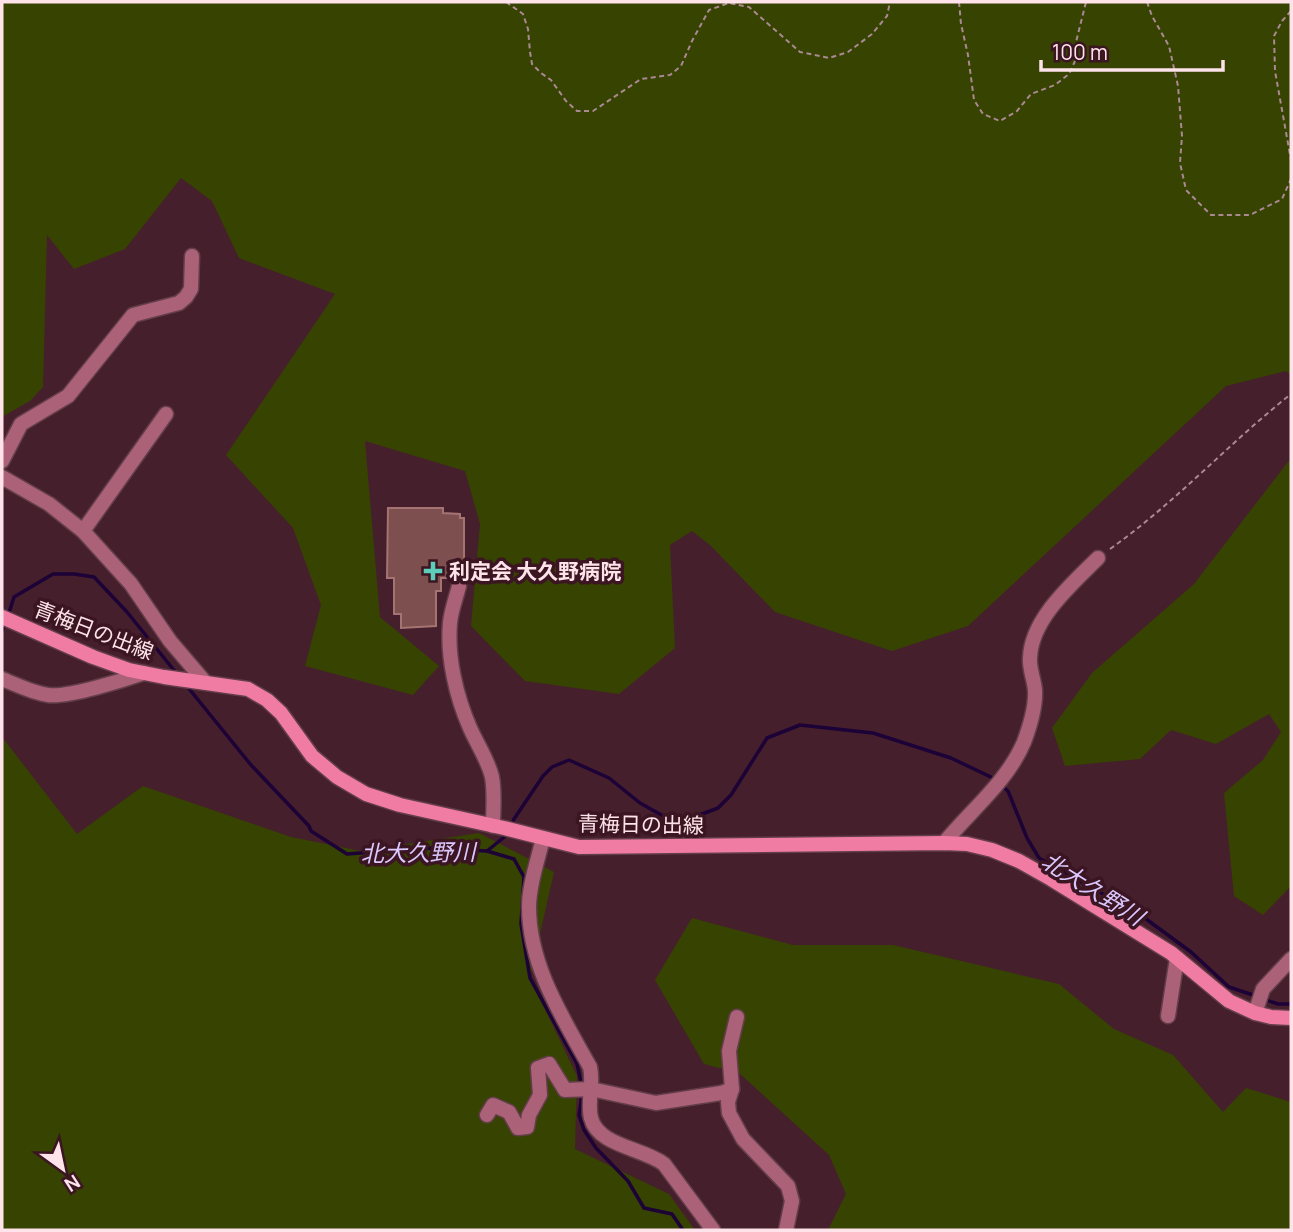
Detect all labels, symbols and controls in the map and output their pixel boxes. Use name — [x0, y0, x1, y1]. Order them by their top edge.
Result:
scale bar — [1041, 28, 1223, 72]
text: 100 m — [1052, 38, 1108, 66]
place label: 利定会 大久野病院 — [449, 557, 621, 585]
marker: 利定会 大久野病院 — [423, 561, 443, 581]
street label: 青梅日の出線 — [30, 594, 158, 666]
street label: 青梅日の出線 — [578, 809, 704, 839]
water label: 北大久野川 — [360, 835, 479, 869]
water label: 北大久野川 — [1036, 844, 1153, 934]
north arrow — [28, 1134, 98, 1204]
text: N — [59, 1169, 85, 1198]

